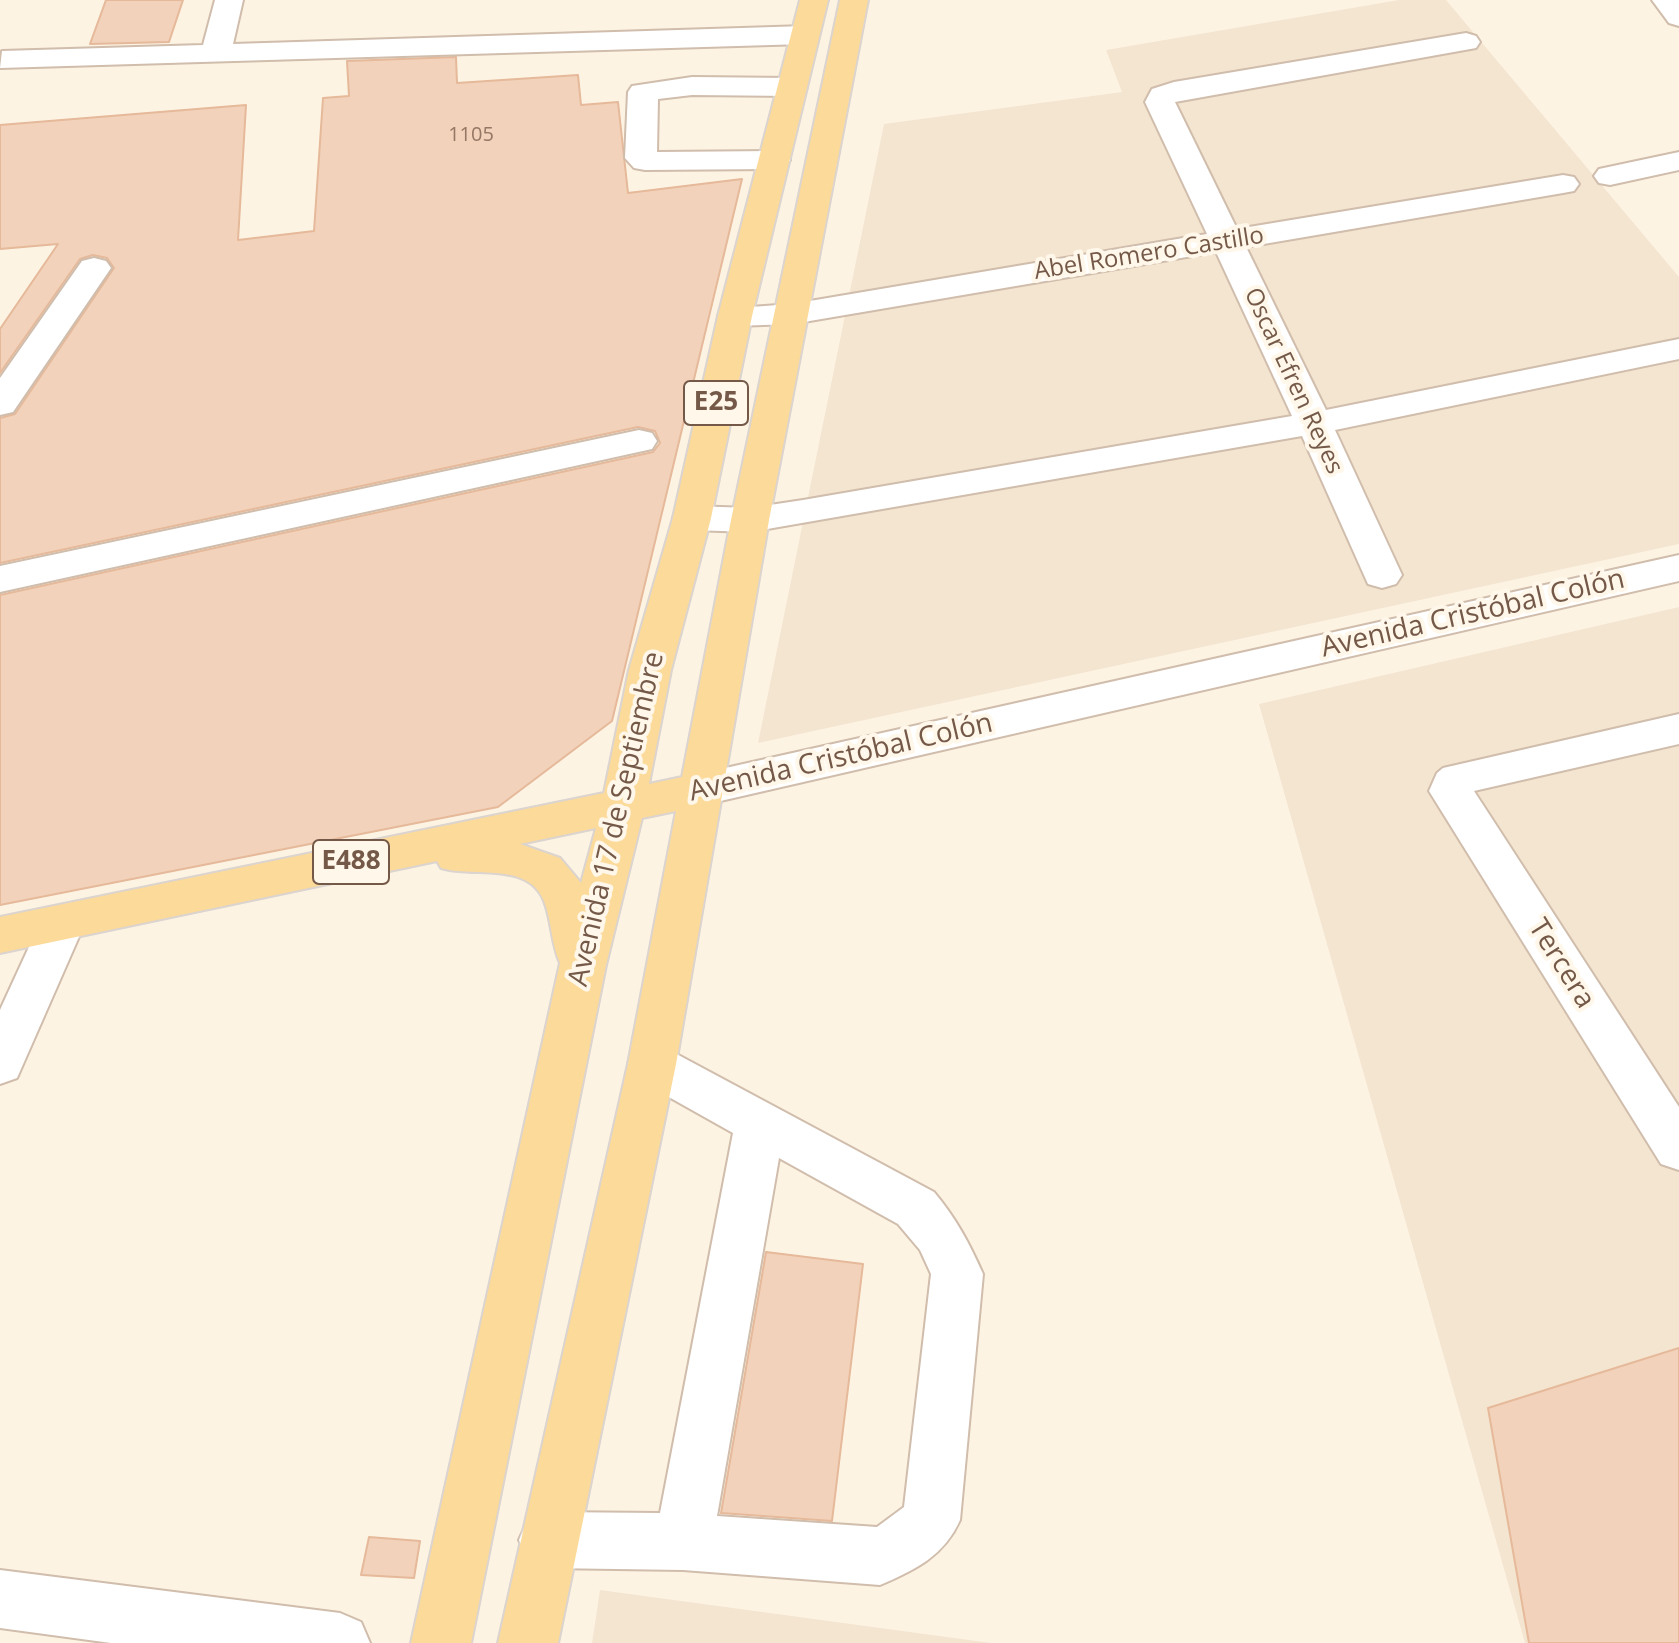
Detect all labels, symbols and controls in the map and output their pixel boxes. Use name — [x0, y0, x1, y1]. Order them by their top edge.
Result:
house number: 1105 — [448, 123, 494, 147]
street label: Abel Romero Castillo — [1032, 222, 1266, 286]
street label: Oscar Efren Reyes — [1237, 283, 1349, 479]
road number: E25 — [684, 381, 748, 425]
street label: Avenida Cristóbal Colón — [1318, 563, 1628, 665]
street label: Avenida 17 de Septiembre — [562, 648, 672, 990]
street label: Avenida Cristóbal Colón — [686, 707, 996, 809]
road number: E488 — [313, 840, 389, 884]
street label: Tercera — [1521, 913, 1601, 1015]

